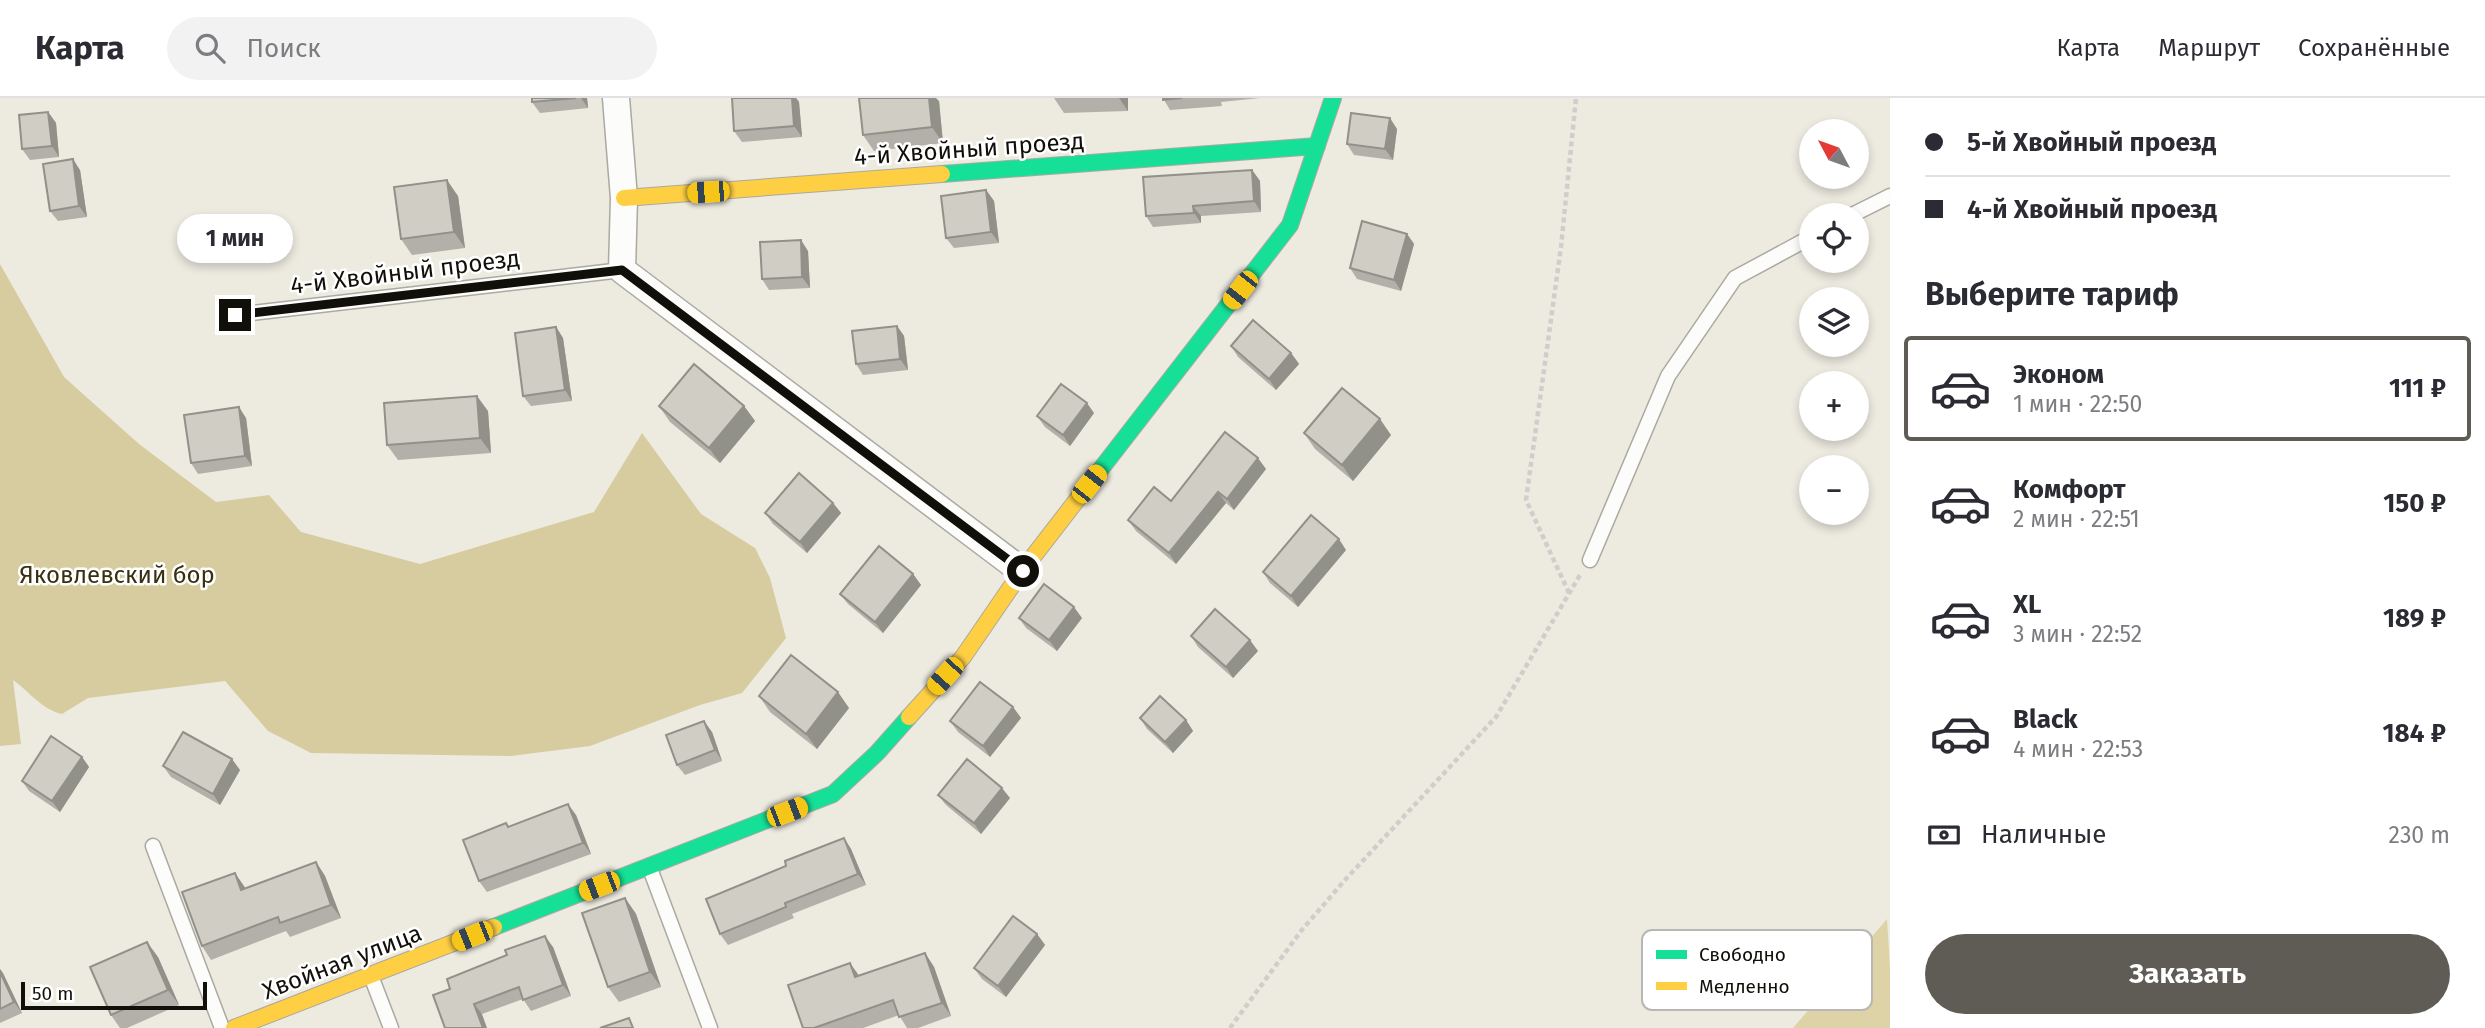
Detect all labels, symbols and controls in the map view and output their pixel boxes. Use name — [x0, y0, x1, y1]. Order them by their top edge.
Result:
search box — [167, 17, 657, 80]
text: Карта — [35, 28, 125, 68]
icon: search — [191, 29, 229, 67]
text: Поиск — [247, 33, 321, 64]
text: Карта — [2057, 34, 2120, 62]
text: Маршрут — [2158, 34, 2260, 62]
text: Сохранённые — [2298, 34, 2450, 62]
north arrow — [1799, 119, 1869, 189]
map controls — [1799, 119, 1869, 525]
street label: 4-й Хвойный проезд — [853, 127, 1085, 171]
text: 5-й Хвойный проезд — [1967, 127, 2216, 158]
car — [687, 180, 730, 204]
text: 4-й Хвойный проезд — [1967, 194, 2217, 225]
button: locate — [1799, 203, 1869, 273]
callout: 1 мин — [177, 214, 293, 262]
text: 1 мин — [206, 224, 264, 252]
street label: 4-й Хвойный проезд — [289, 244, 521, 300]
car — [1219, 267, 1262, 313]
text: Выберите тариф — [1925, 275, 2179, 313]
button: layers — [1799, 287, 1869, 357]
route end — [219, 299, 251, 331]
icon: car — [1929, 357, 1992, 420]
text: Эконом — [2013, 359, 2104, 390]
button: + — [1799, 371, 1869, 441]
text: 111 ₽ — [2389, 373, 2446, 404]
text: 1 мин · 22:50 — [2013, 390, 2142, 418]
button: − — [1799, 455, 1869, 525]
car — [1068, 461, 1111, 507]
icon: car — [1929, 472, 1992, 535]
text: Комфорт — [2013, 474, 2126, 505]
text: 150 ₽ — [2383, 488, 2446, 519]
text: 2 мин · 22:51 — [2013, 505, 2140, 533]
route start — [1007, 555, 1039, 587]
park label: Яковлевский бор — [19, 561, 215, 589]
icon: car — [1929, 587, 1992, 650]
text: XL — [2013, 589, 2041, 620]
text: 189 ₽ — [2383, 603, 2446, 634]
text: 3 мин · 22:52 — [2013, 620, 2142, 648]
car — [924, 653, 967, 699]
icon: car — [1929, 702, 1992, 765]
text: Black — [2013, 704, 2078, 735]
text: 184 ₽ — [2383, 718, 2446, 749]
text: 4 мин · 22:53 — [2013, 735, 2143, 763]
car — [764, 795, 811, 829]
icon: cash — [1925, 816, 1963, 854]
text: Наличные — [1981, 819, 2106, 850]
text: 230 m — [2389, 821, 2450, 849]
car — [576, 869, 623, 903]
car — [449, 918, 496, 954]
street label: Хвойная улица — [258, 919, 426, 1005]
legend — [1642, 930, 1872, 1010]
button: Заказать — [1925, 934, 2450, 1014]
text: Свободно — [1699, 943, 1786, 966]
text: Медленно — [1699, 975, 1790, 998]
scale bar — [21, 979, 206, 1011]
text: 50 m — [32, 982, 73, 1005]

